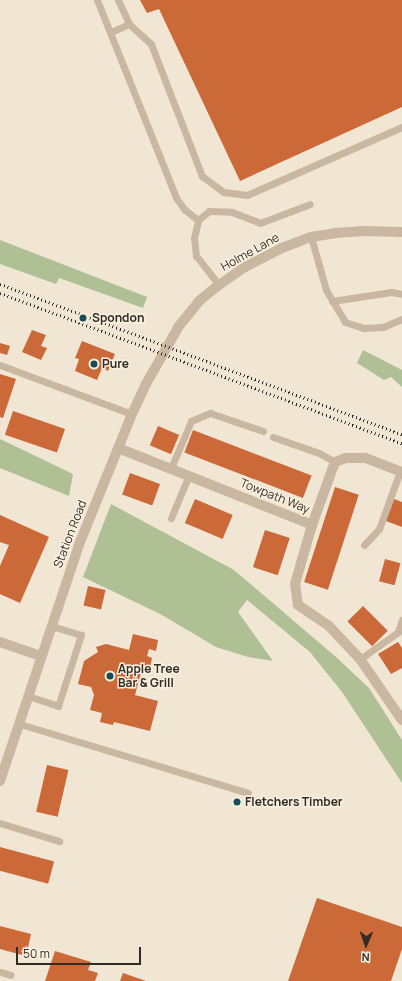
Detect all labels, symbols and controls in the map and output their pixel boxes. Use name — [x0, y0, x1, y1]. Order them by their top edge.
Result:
street label: Holme Lane — [218, 230, 282, 274]
place label: Spondon — [92, 311, 144, 325]
marker: Spondon — [77, 312, 89, 324]
place label: Pure — [102, 357, 129, 371]
marker: Pure — [89, 359, 99, 369]
street label: Towpath Way — [238, 476, 312, 516]
street label: Station Road — [50, 498, 90, 570]
place label: Apple Tree Bar & Grill — [118, 662, 180, 690]
marker: Apple Tree Bar & Grill — [105, 671, 115, 681]
place label: Fletchers Timber — [245, 795, 343, 809]
marker: Fletchers Timber — [232, 797, 242, 807]
north arrow — [346, 925, 386, 965]
scale bar — [18, 939, 143, 965]
text: 50 m — [23, 945, 50, 962]
text: N — [361, 950, 370, 965]

